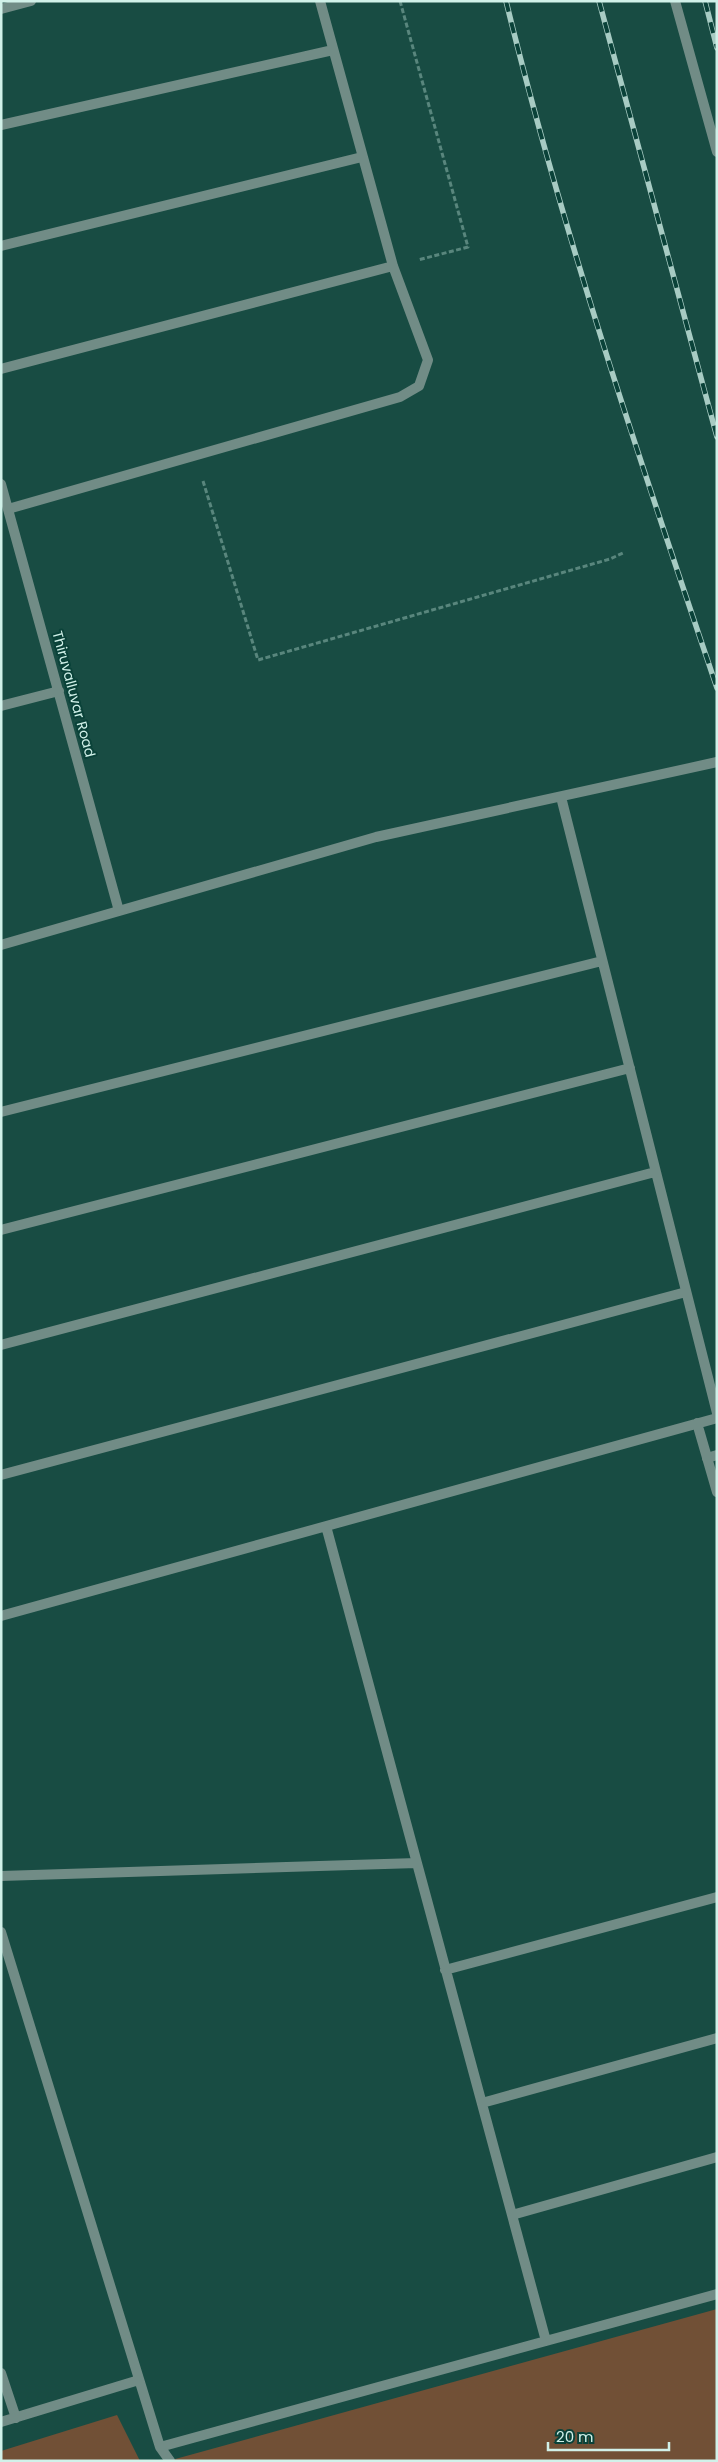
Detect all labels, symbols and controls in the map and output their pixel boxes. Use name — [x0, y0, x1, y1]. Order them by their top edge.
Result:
street label: Thiruvalluvar Road — [48, 629, 100, 759]
scale bar — [548, 2420, 669, 2452]
text: 20 m — [556, 2426, 594, 2447]

